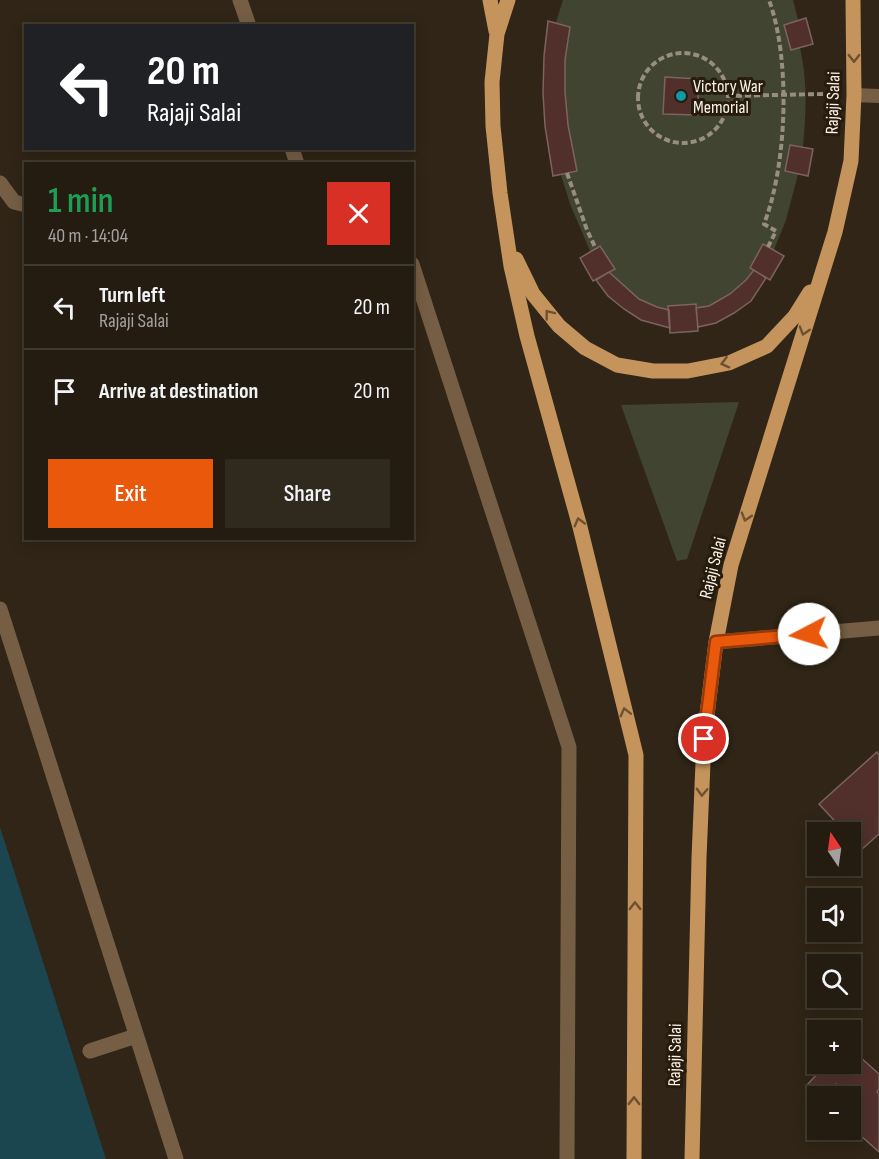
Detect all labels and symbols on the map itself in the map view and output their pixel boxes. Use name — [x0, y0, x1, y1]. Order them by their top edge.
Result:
one-way arrow — [848, 54, 860, 63]
street label: Rajaji Salai — [821, 71, 845, 135]
place label: Victory War Memorial — [693, 76, 763, 118]
marker: Victory War Memorial — [674, 89, 688, 103]
one-way arrow — [546, 310, 557, 321]
one-way arrow — [799, 325, 811, 336]
one-way arrow — [720, 356, 730, 369]
one-way arrow — [741, 511, 753, 522]
one-way arrow — [574, 518, 586, 528]
street label: Rajaji Salai — [695, 535, 731, 601]
position arrow — [777, 602, 841, 666]
one-way arrow — [620, 707, 633, 717]
pin — [678, 713, 729, 764]
one-way arrow — [696, 787, 709, 796]
north arrow — [807, 822, 861, 876]
one-way arrow — [629, 901, 641, 910]
street label: Rajaji Salai — [664, 1023, 686, 1087]
one-way arrow — [628, 1096, 640, 1105]

